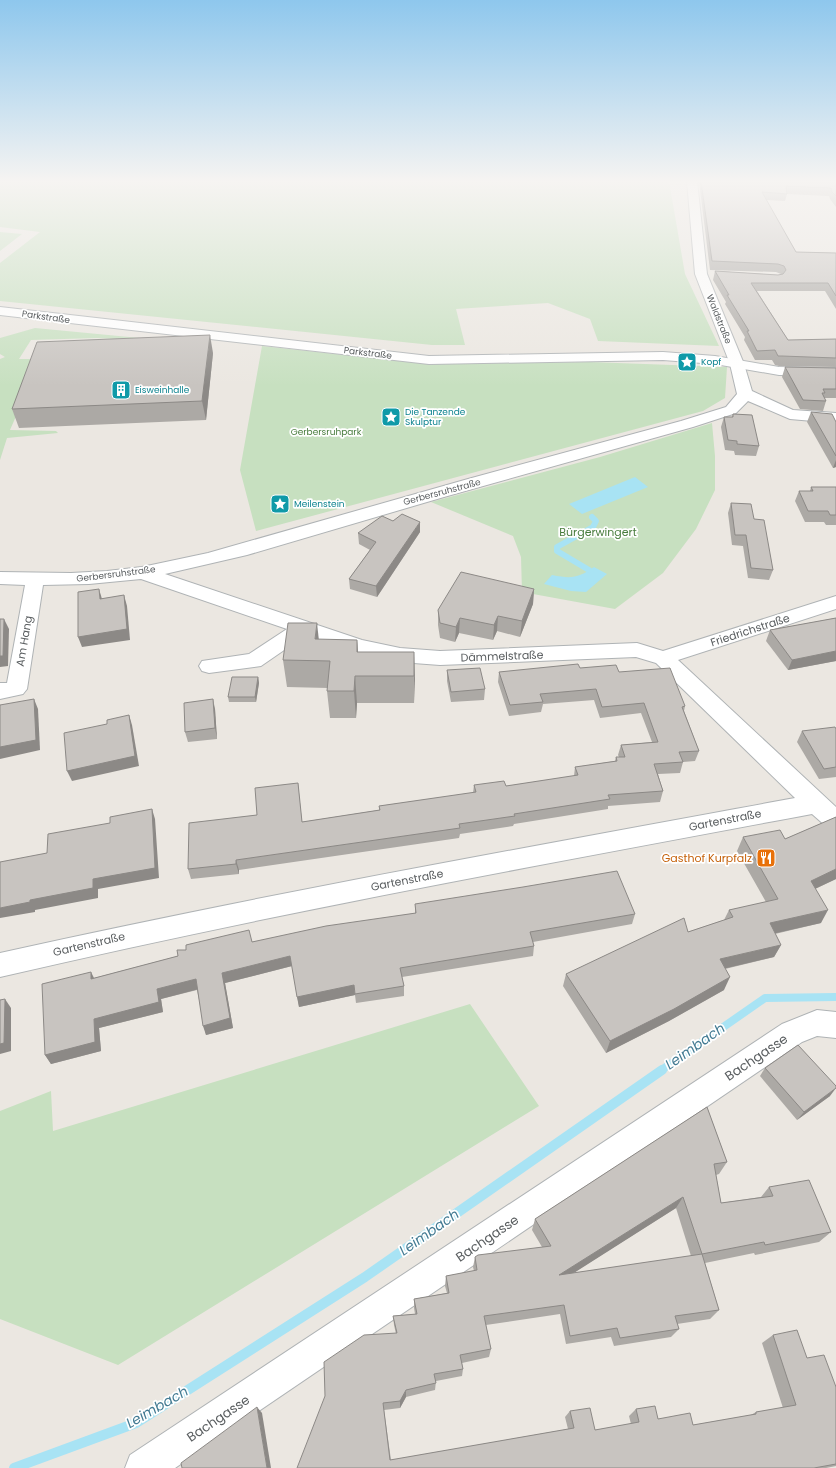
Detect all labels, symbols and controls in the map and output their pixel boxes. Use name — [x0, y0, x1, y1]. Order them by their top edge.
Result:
street label: Waldstraße — [704, 293, 735, 346]
street label: Parkstraße — [21, 308, 71, 326]
street label: Parkstraße — [343, 344, 393, 362]
place icon: Kopf — [676, 351, 698, 373]
place label: Kopf — [701, 356, 721, 368]
building icon: Eisweinhalle — [110, 379, 132, 401]
place label: Eisweinhalle — [135, 384, 190, 396]
place icon: Die Tanzende Skulptur — [380, 406, 402, 428]
place label: Die Tanzende Skulptur — [405, 406, 466, 428]
park label: Gerbersruhpark — [291, 426, 362, 438]
street label: Gerbersruhstraße — [402, 476, 482, 508]
place icon: Meilenstein — [269, 493, 291, 515]
place label: Meilenstein — [294, 498, 345, 510]
park label: Bürgerwingert — [559, 524, 637, 540]
street label: Gerbersruhstraße — [76, 563, 157, 585]
street label: Friedrichstraße — [708, 610, 792, 650]
street label: Am Hang — [12, 614, 36, 668]
street label: Dämmelstraße — [460, 647, 544, 665]
street label: Gartenstraße — [687, 805, 763, 835]
restaurant icon: Gasthof Kurpfalz — [755, 847, 777, 869]
place label: Gasthof Kurpfalz — [662, 850, 752, 866]
street label: Gartenstraße — [369, 865, 445, 895]
street label: Gartenstraße — [51, 928, 127, 960]
water label: Leimbach — [661, 1018, 729, 1074]
street label: Bachgasse — [721, 1029, 792, 1085]
water label: Leimbach — [395, 1204, 463, 1260]
street label: Bachgasse — [452, 1210, 523, 1266]
water label: Leimbach — [122, 1381, 192, 1433]
street label: Bachgasse — [183, 1390, 254, 1446]

